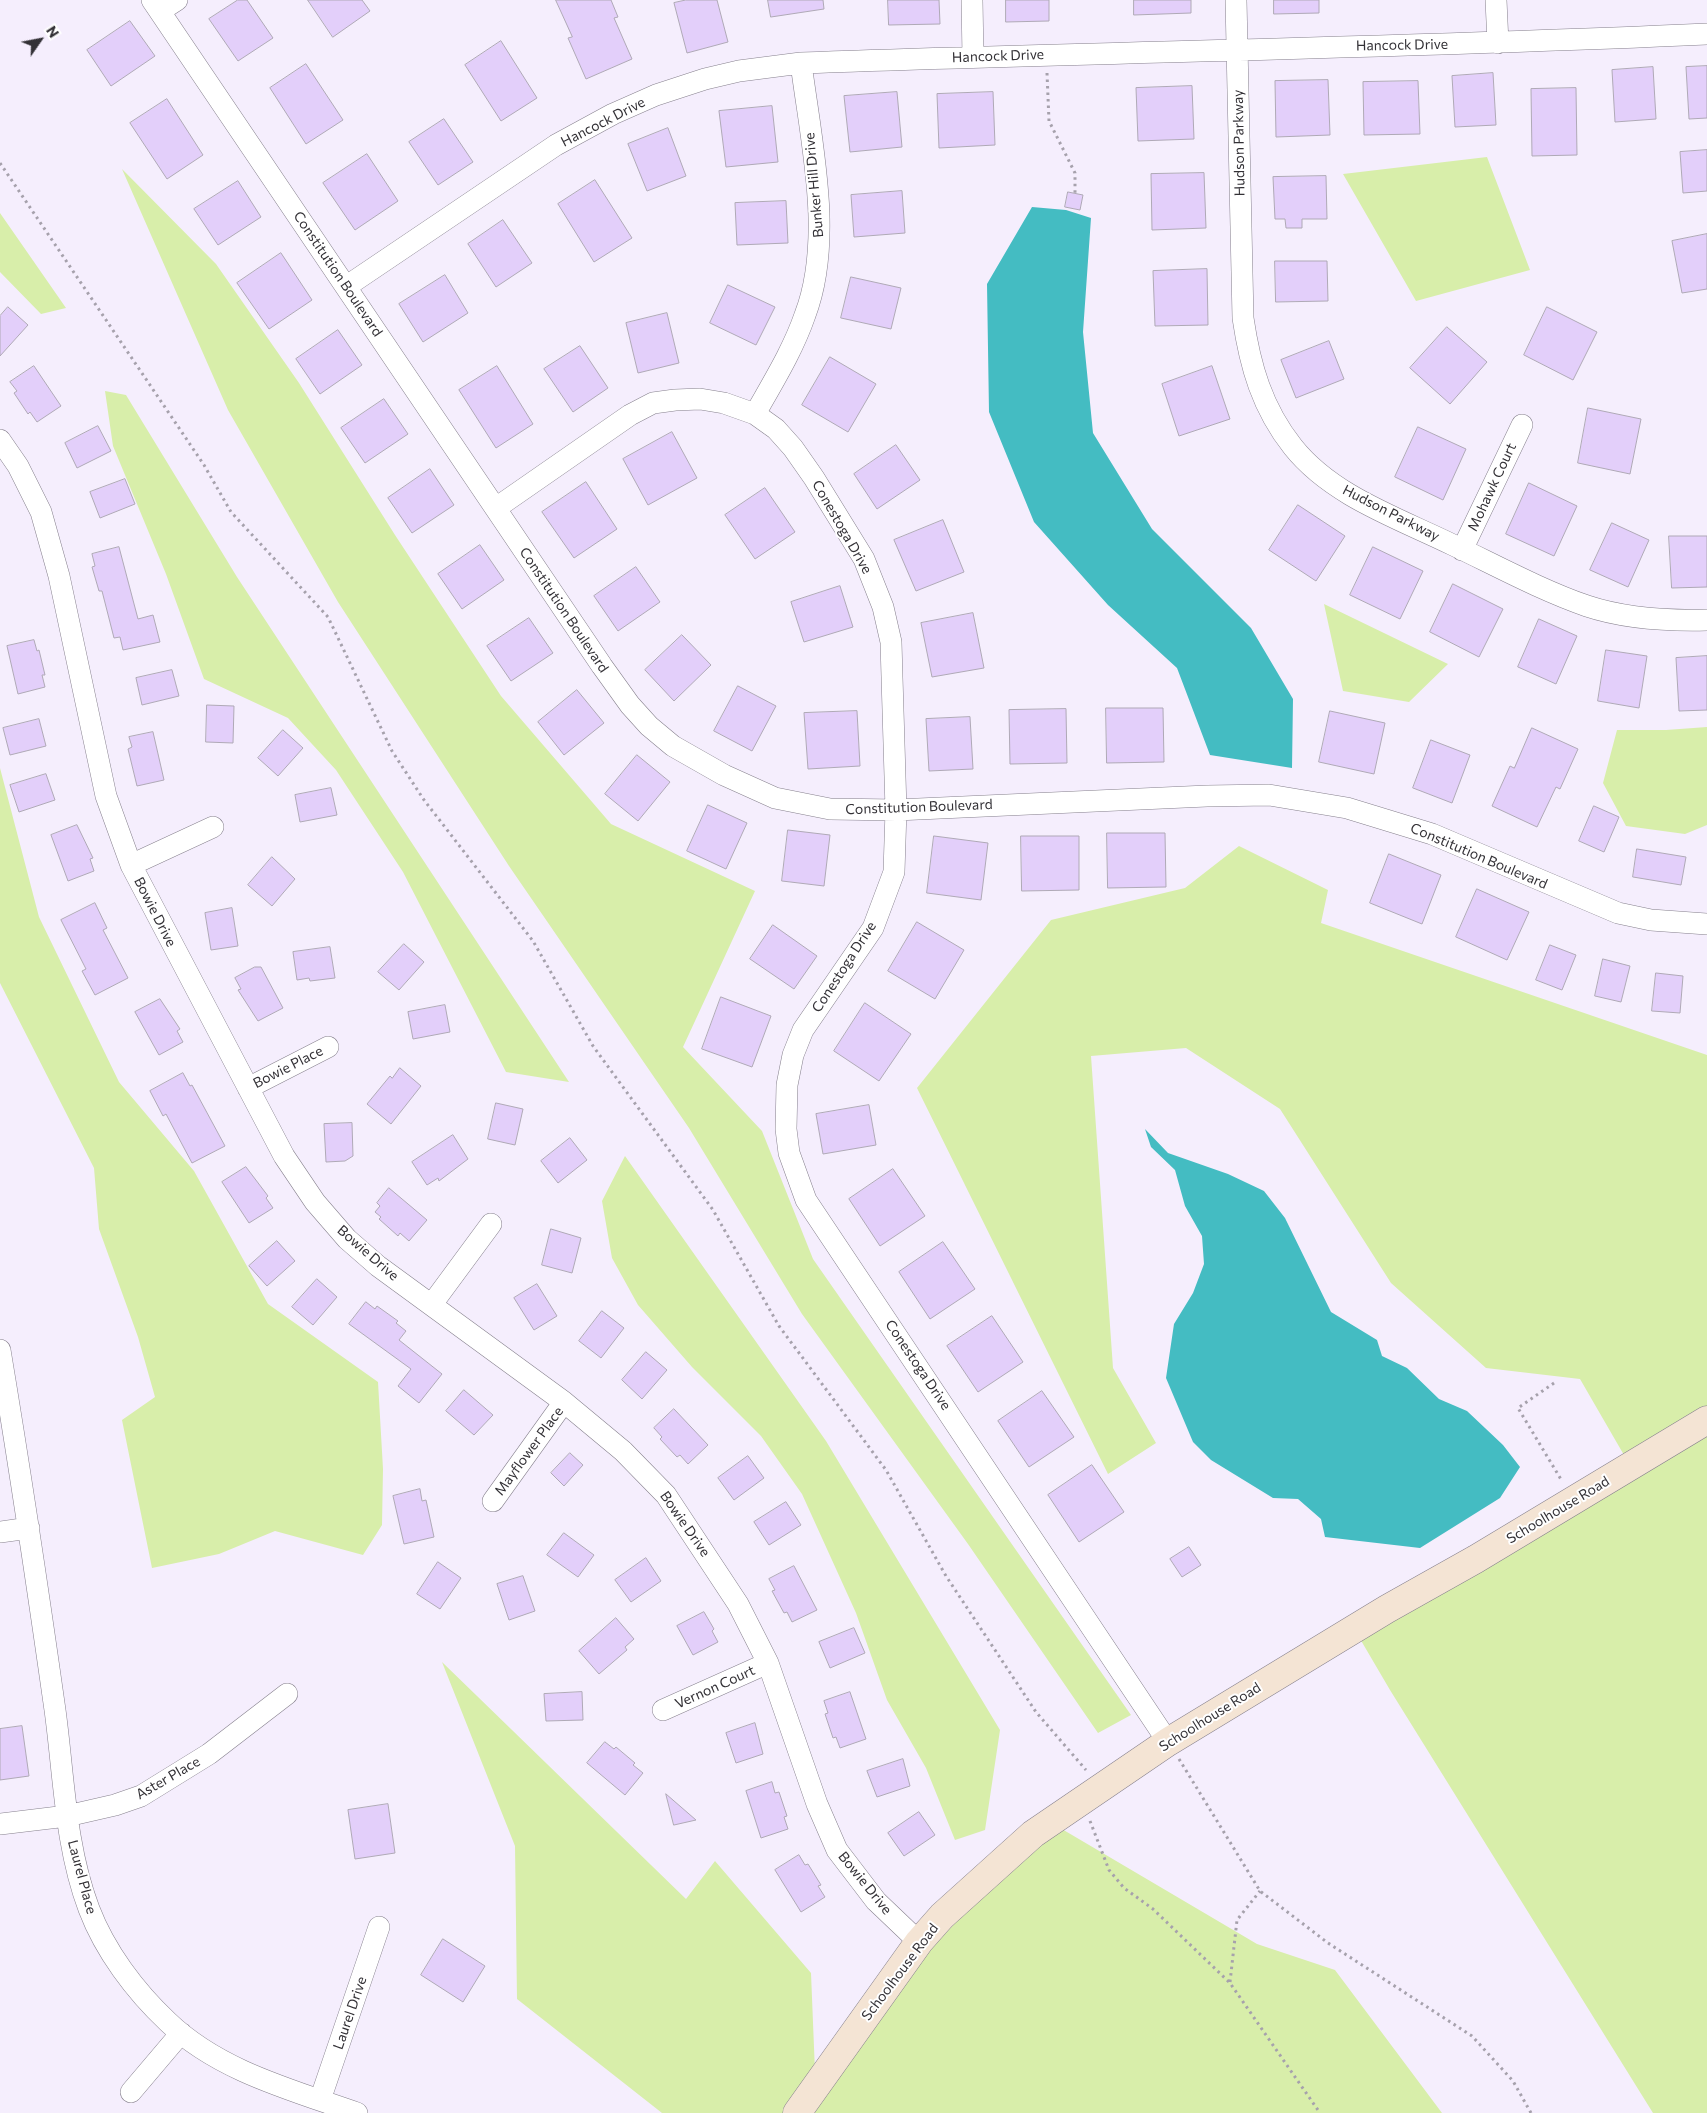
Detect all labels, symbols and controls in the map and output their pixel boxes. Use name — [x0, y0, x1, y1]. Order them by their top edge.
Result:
north arrow — [15, 15, 65, 65]
text: N — [43, 23, 63, 41]
street label: Hancock Drive — [1356, 36, 1448, 54]
street label: Hancock Drive — [952, 46, 1044, 66]
street label: Hudson Parkway — [1230, 90, 1248, 196]
street label: Hancock Drive — [558, 94, 648, 150]
street label: Bunker Hill Drive — [801, 132, 827, 238]
street label: Constitution Boulevard — [290, 208, 386, 340]
street label: Mohawk Court — [1464, 440, 1520, 534]
street label: Conestoga Drive — [808, 477, 876, 577]
street label: Hudson Parkway — [1340, 481, 1442, 545]
street label: Constitution Boulevard — [516, 544, 612, 676]
street label: Constitution Boulevard — [845, 796, 993, 818]
street label: Constitution Boulevard — [1408, 819, 1550, 893]
street label: Bowie Drive — [130, 874, 180, 950]
street label: Conestoga Drive — [808, 918, 880, 1016]
street label: Bowie Place — [250, 1042, 326, 1092]
street label: Bowie Drive — [334, 1222, 402, 1284]
street label: Conestoga Drive — [882, 1317, 954, 1413]
street label: Mayflower Place — [491, 1403, 567, 1499]
street label: Schoolhouse Road — [1504, 1473, 1612, 1547]
street label: Bowie Drive — [656, 1488, 714, 1560]
street label: Vernon Court — [672, 1662, 758, 1712]
street label: Schoolhouse Road — [1156, 1679, 1264, 1755]
street label: Aster Place — [133, 1753, 203, 1803]
street label: Laurel Place — [64, 1838, 100, 1916]
street label: Bowie Drive — [835, 1848, 895, 1918]
street label: Schoolhouse Road — [858, 1920, 942, 2024]
street label: Laurel Drive — [330, 1974, 370, 2052]

